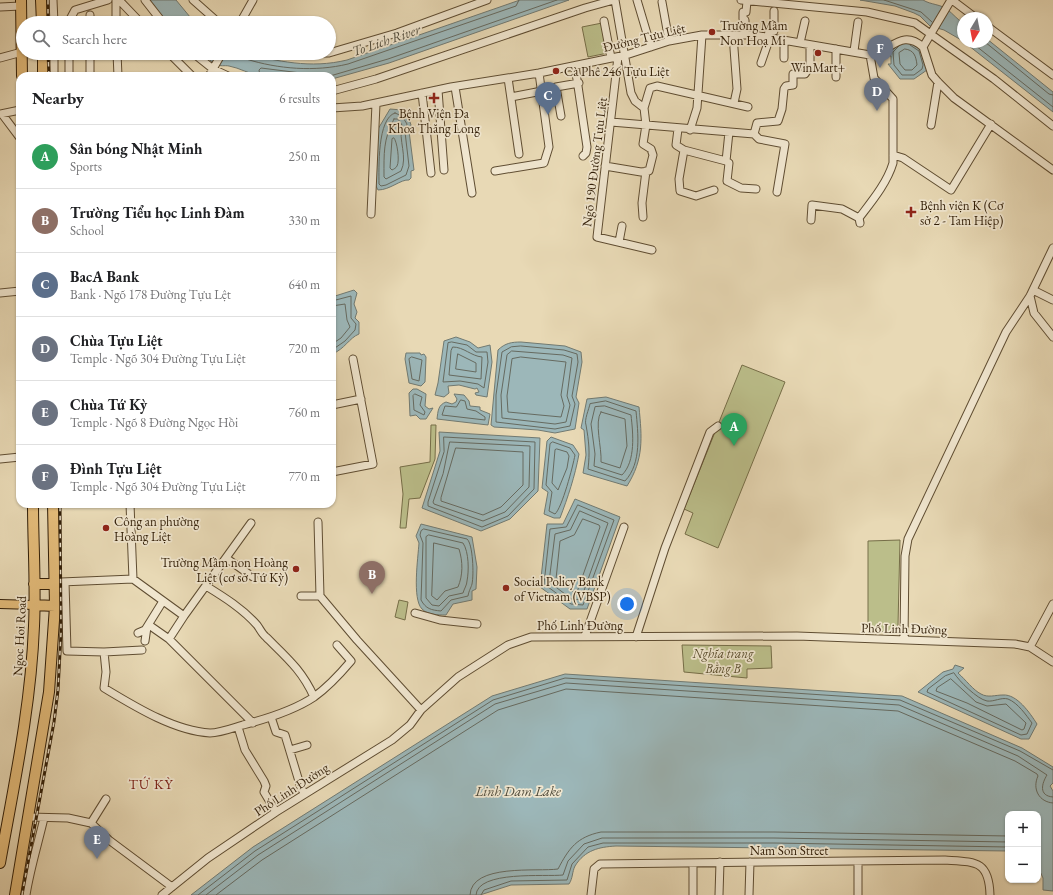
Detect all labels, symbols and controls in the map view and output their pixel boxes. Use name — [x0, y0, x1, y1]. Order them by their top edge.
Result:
north arrow — [957, 12, 993, 48]
search box — [16, 16, 336, 60]
place label: Trường Mầm Non Hoạ Mi — [720, 17, 788, 49]
street label: Đường Tựu Liệt — [601, 19, 687, 56]
water label: To Lich River — [349, 20, 423, 60]
icon: search — [30, 27, 52, 49]
marker: Trường Mầm Non Hoạ Mi — [707, 27, 717, 37]
text: Search here — [62, 29, 127, 48]
pin: F — [867, 35, 893, 68]
marker: WinMart+ — [813, 48, 823, 58]
place label: WinMart+ — [791, 59, 846, 76]
place label: Cà Phê 246 Tựu Liệt — [564, 63, 669, 80]
marker: Cà Phê 246 Tựu Liệt — [551, 66, 561, 76]
pin: D — [864, 78, 890, 111]
pin: C — [535, 82, 561, 115]
text: Nearby — [32, 87, 84, 109]
text: 6 results — [279, 90, 320, 107]
marker: Bệnh Viện Đa Khoa Thăng Long — [428, 92, 440, 104]
street label: Ngõ 190 Đường Tựu Liệt — [578, 96, 611, 228]
place label: Bệnh Viện Đa Khoa Thăng Long — [388, 105, 480, 137]
text: Sân bóng Nhật Minh — [70, 139, 203, 158]
text: A — [40, 148, 50, 165]
text: 250 m — [289, 148, 320, 165]
text: Sports — [70, 158, 102, 175]
place label: Bệnh viện K (Cơ sở 2 - Tam Hiệp) — [920, 197, 1004, 229]
text: Trường Tiểu học Linh Đàm — [70, 203, 245, 222]
marker: Bệnh viện K (Cơ sở 2 - Tam Hiệp) — [905, 206, 917, 218]
text: B — [41, 212, 49, 229]
text: 330 m — [289, 212, 320, 229]
text: School — [70, 222, 104, 239]
text: BacA Bank — [70, 267, 139, 286]
text: C — [40, 276, 50, 293]
text: 640 m — [289, 276, 320, 293]
text: Bank · Ngõ 178 Đường Tựu Lệt — [70, 286, 231, 303]
text: Chùa Tựu Liệt — [70, 331, 163, 350]
text: D — [40, 340, 50, 357]
text: 720 m — [289, 340, 320, 357]
text: Temple · Ngõ 304 Đường Tựu Liệt — [70, 350, 246, 367]
text: Chùa Tứ Kỳ — [70, 395, 147, 414]
text: E — [41, 404, 49, 421]
text: 760 m — [289, 404, 320, 421]
pin: A — [721, 413, 747, 446]
text: Temple · Ngõ 8 Đường Ngọc Hồi — [70, 414, 238, 431]
text: Đình Tựu Liệt — [70, 459, 162, 478]
text: F — [41, 468, 49, 485]
text: 770 m — [289, 468, 320, 485]
text: Temple · Ngõ 304 Đường Tựu Liệt — [70, 478, 246, 495]
place label: Công an phường Hoàng Liệt — [114, 513, 199, 545]
marker: Công an phường Hoàng Liệt — [101, 523, 111, 533]
place label: Trường Mầm non Hoàng Liệt (cơ sở Tứ Kỳ) — [161, 554, 288, 586]
pin: B — [359, 561, 385, 594]
marker: Trường Mầm non Hoàng Liệt (cơ sở Tứ Kỳ) — [291, 564, 301, 574]
place label: Social Policy Bank of Vietnam (VBSP) — [514, 573, 611, 605]
marker: Social Policy Bank of Vietnam (VBSP) — [501, 583, 511, 593]
your location — [617, 594, 637, 614]
street label: Ngoc Hoi Road — [9, 595, 30, 677]
street label: Phố Linh Đường — [537, 617, 623, 634]
street label: Phố Linh Đường — [861, 619, 947, 638]
park label: Nghĩa trang Bằng B — [692, 645, 754, 677]
street label: Phố Linh Đường — [251, 759, 332, 820]
district label: TỨ KỲ — [128, 775, 174, 793]
water label: Linh Dam Lake — [474, 782, 561, 800]
map controls — [1005, 811, 1041, 883]
button: + — [1005, 811, 1041, 847]
pin: E — [84, 826, 110, 859]
street label: Nam Son Street — [750, 842, 828, 859]
button: − — [1005, 847, 1041, 883]

